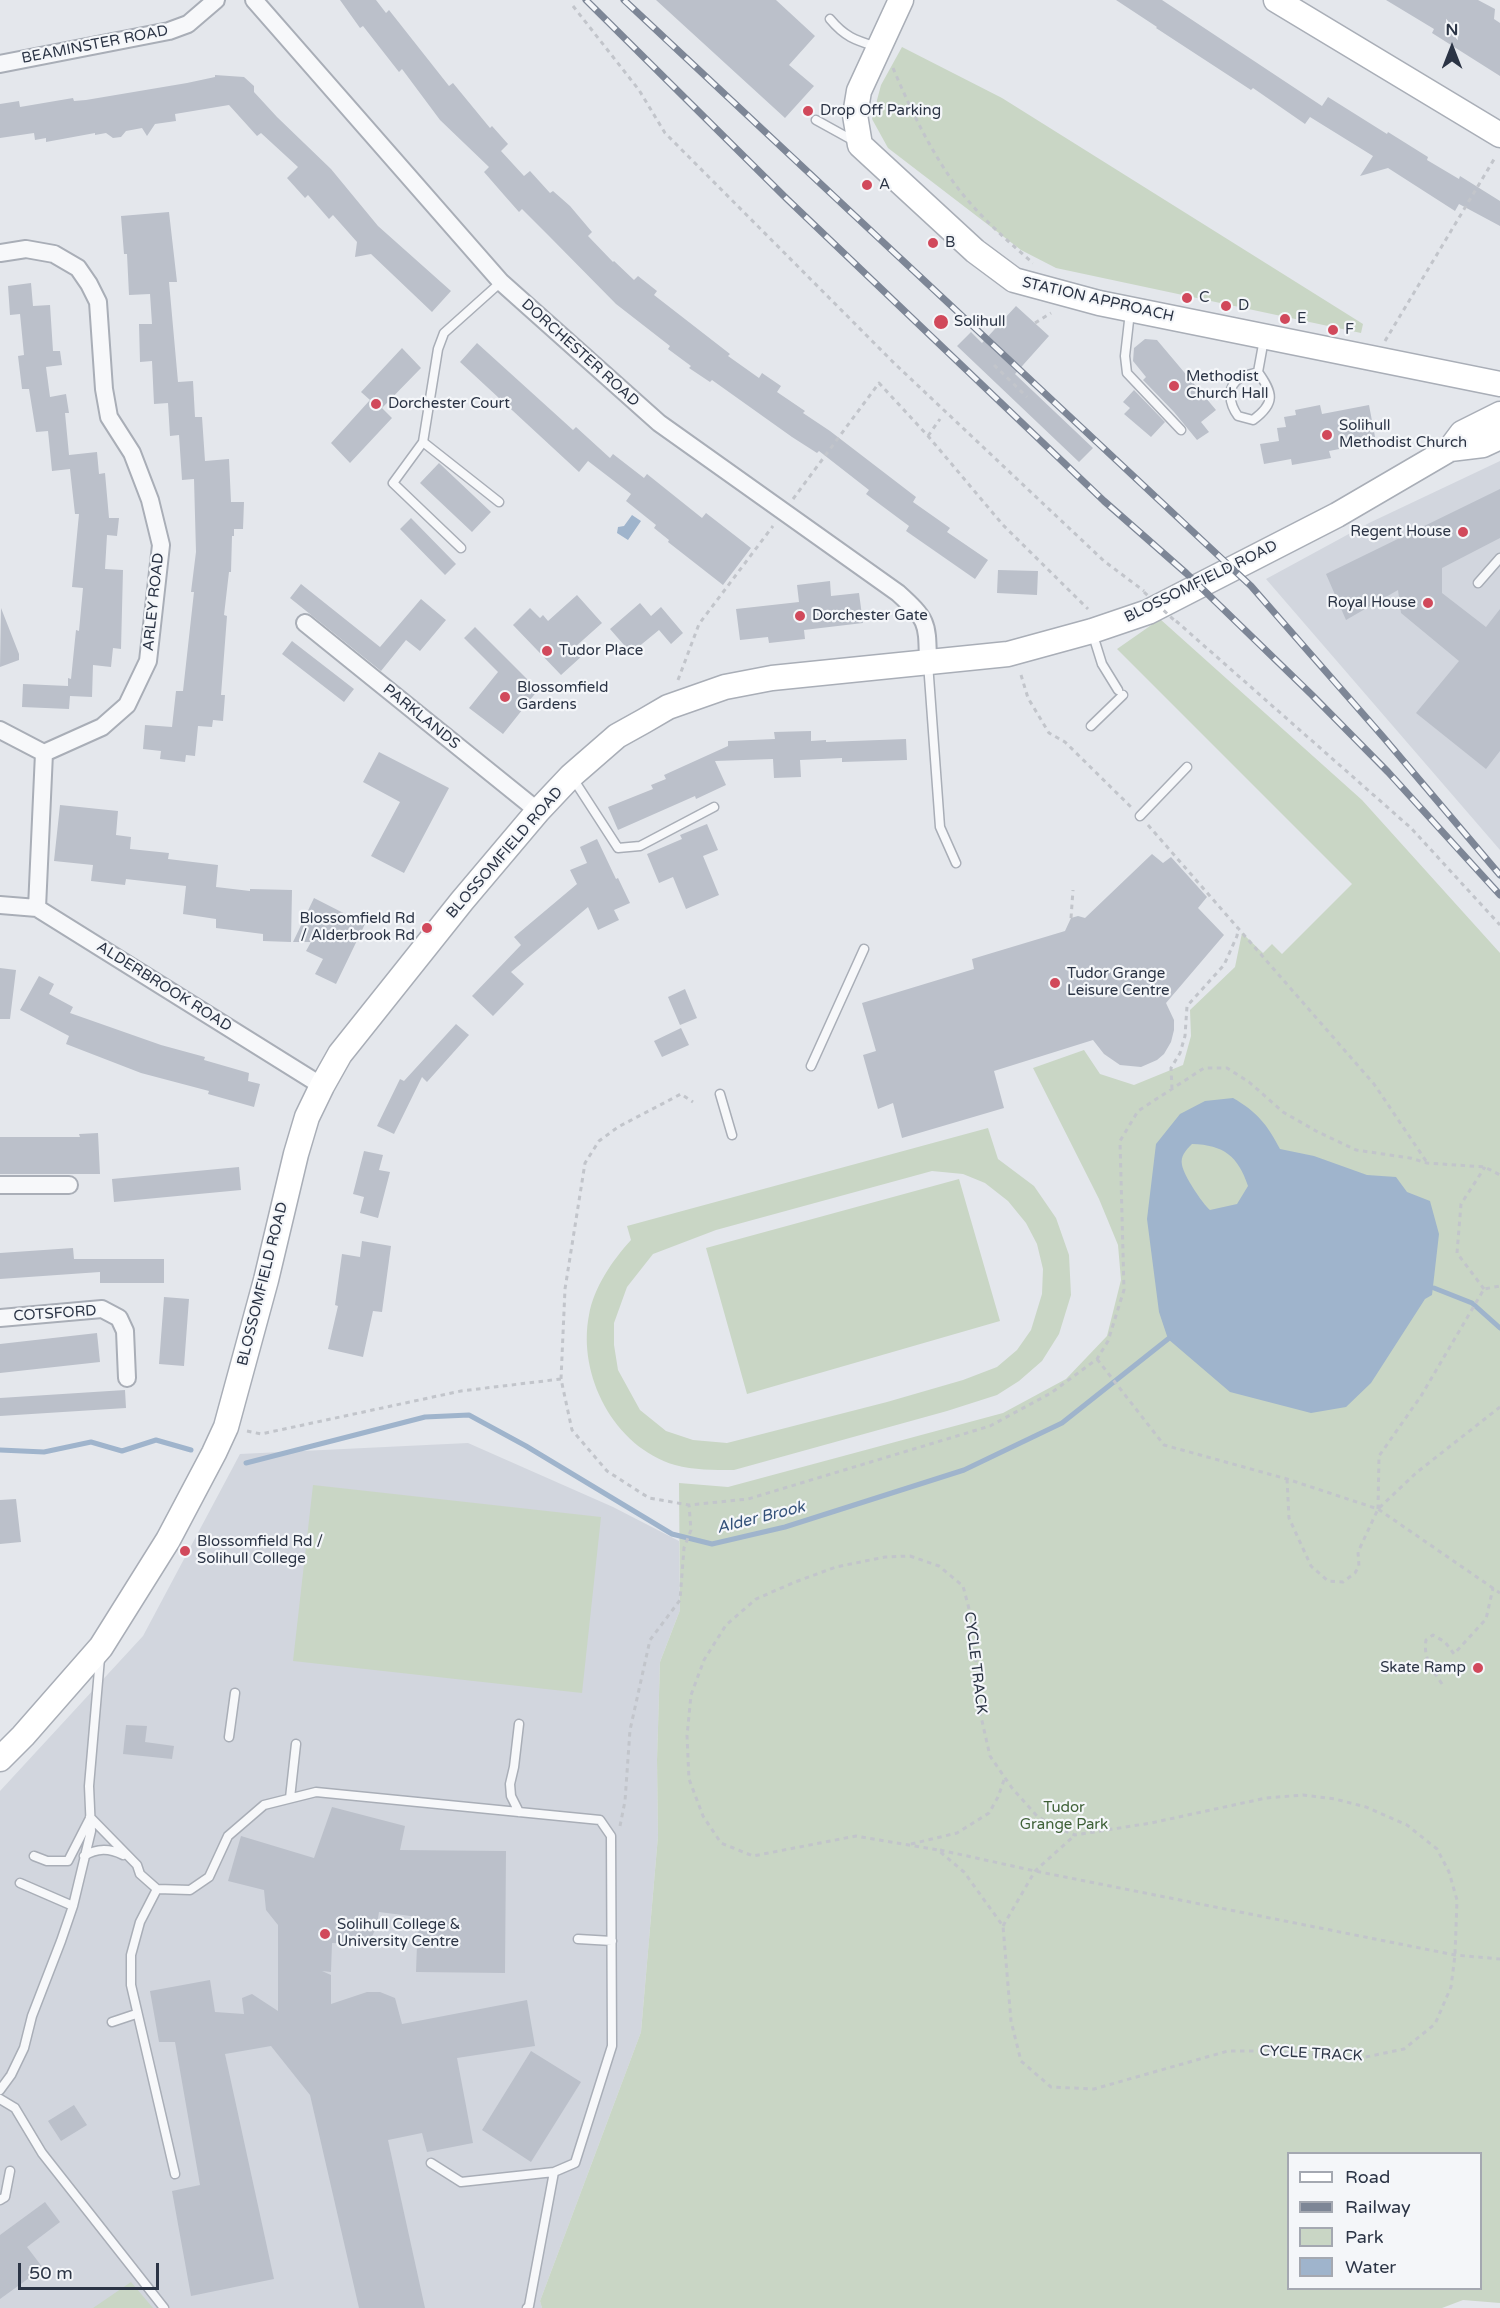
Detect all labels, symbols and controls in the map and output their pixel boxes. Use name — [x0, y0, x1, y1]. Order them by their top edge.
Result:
north arrow — [1422, 18, 1482, 78]
text: N — [1446, 20, 1458, 40]
street label: BEAMINSTER ROAD — [20, 22, 170, 68]
place label: Drop Off Parking — [820, 102, 941, 120]
marker: Drop Off Parking — [801, 104, 815, 118]
place label: A — [879, 176, 890, 194]
marker: A — [860, 178, 874, 192]
place label: B — [945, 234, 955, 252]
marker: B — [926, 236, 940, 250]
street label: STATION APPROACH — [1020, 274, 1176, 326]
place label: C — [1199, 289, 1209, 307]
marker: C — [1180, 291, 1194, 305]
street label: DORCHESTER ROAD — [517, 295, 643, 411]
place label: D — [1238, 297, 1249, 315]
marker: D — [1219, 299, 1233, 313]
place label: E — [1297, 310, 1307, 328]
marker: E — [1278, 312, 1292, 326]
marker: Solihull — [932, 313, 950, 331]
place label: Solihull — [954, 313, 1006, 331]
place label: F — [1345, 321, 1354, 339]
marker: F — [1326, 323, 1340, 337]
place label: Methodist Church Hall — [1186, 368, 1268, 403]
marker: Methodist Church Hall — [1167, 379, 1181, 393]
place label: Dorchester Court — [388, 395, 510, 413]
marker: Dorchester Court — [369, 397, 383, 411]
place label: Solihull Methodist Church — [1339, 417, 1467, 452]
marker: Solihull Methodist Church — [1320, 428, 1334, 442]
place label: Regent House — [1350, 523, 1451, 541]
marker: Regent House — [1456, 525, 1470, 539]
street label: BLOSSOMFIELD ROAD — [1121, 537, 1281, 627]
street label: ARLEY ROAD — [140, 552, 168, 652]
place label: Royal House — [1327, 594, 1416, 612]
marker: Royal House — [1421, 596, 1435, 610]
place label: Dorchester Gate — [812, 607, 928, 625]
marker: Dorchester Gate — [793, 609, 807, 623]
place label: Tudor Place — [559, 642, 643, 660]
marker: Tudor Place — [540, 644, 554, 658]
place label: Blossomfield Gardens — [517, 679, 608, 714]
street label: PARKLANDS — [379, 681, 463, 753]
marker: Blossomfield Gardens — [498, 690, 512, 704]
street label: BLOSSOMFIELD ROAD — [443, 784, 567, 922]
place label: Blossomfield Rd / Alderbrook Rd — [299, 910, 415, 945]
marker: Blossomfield Rd / Alderbrook Rd — [420, 921, 434, 935]
street label: ALDERBROOK ROAD — [93, 938, 235, 1036]
place label: Tudor Grange Leisure Centre — [1067, 965, 1169, 1000]
marker: Tudor Grange Leisure Centre — [1048, 976, 1062, 990]
street label: BLOSSOMFIELD ROAD — [234, 1200, 292, 1368]
street label: COTSFORD — [13, 1302, 97, 1326]
water label: Alder Brook — [715, 1498, 807, 1538]
place label: Blossomfield Rd / Solihull College — [197, 1533, 323, 1568]
marker: Blossomfield Rd / Solihull College — [178, 1544, 192, 1558]
street label: CYCLE TRACK — [960, 1611, 990, 1715]
place label: Skate Ramp — [1380, 1659, 1466, 1677]
marker: Skate Ramp — [1471, 1661, 1485, 1675]
park label: Tudor Grange Park — [1020, 1799, 1108, 1834]
place label: Solihull College & University Centre — [337, 1916, 461, 1951]
marker: Solihull College & University Centre — [318, 1927, 332, 1941]
street label: CYCLE TRACK — [1259, 2042, 1363, 2066]
legend — [1287, 2152, 1482, 2290]
text: Road — [1345, 2166, 1390, 2188]
text: Railway — [1345, 2196, 1411, 2218]
text: Park — [1345, 2226, 1383, 2248]
scale bar — [21, 2251, 162, 2289]
text: Water — [1345, 2256, 1396, 2278]
text: 50 m — [29, 2262, 73, 2284]

